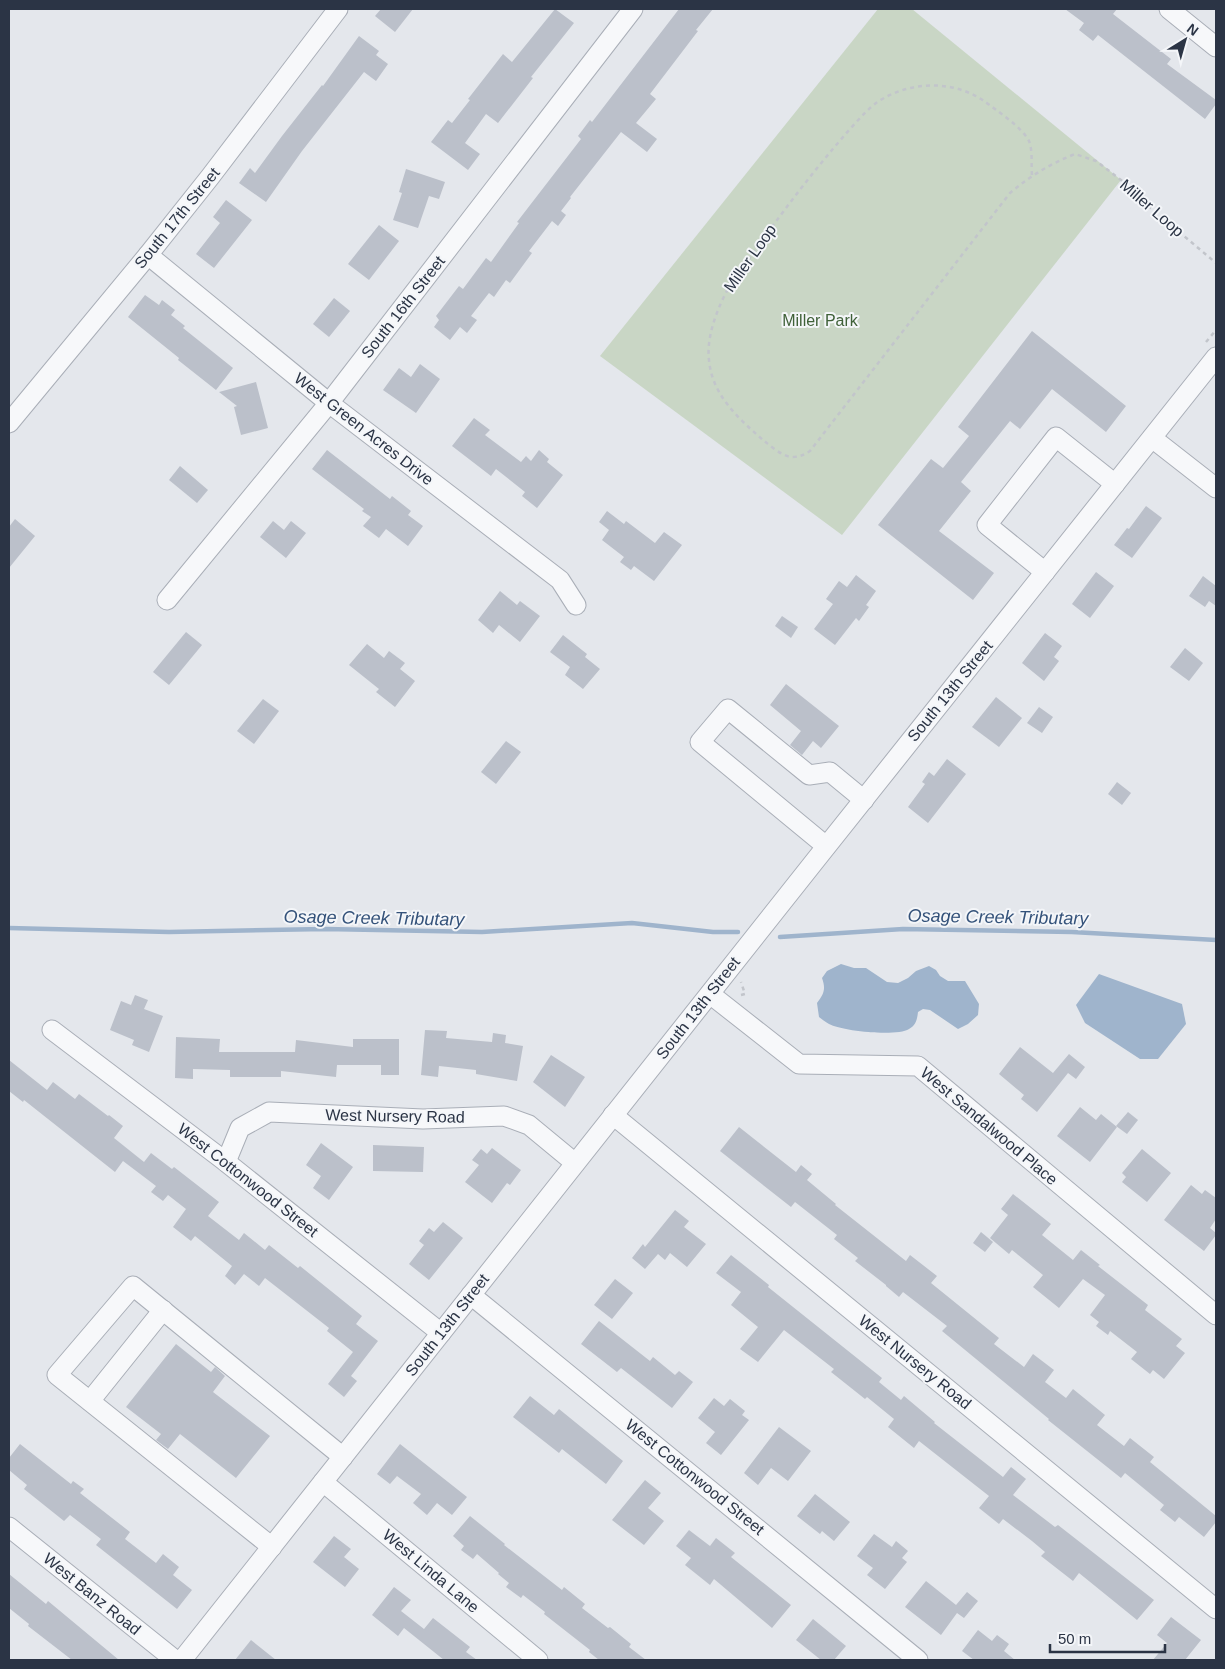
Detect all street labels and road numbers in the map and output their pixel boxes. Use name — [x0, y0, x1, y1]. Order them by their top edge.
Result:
street label: South 17th Street — [131, 164, 223, 272]
street label: Miller Loop — [1117, 176, 1187, 240]
street label: Miller Loop — [721, 221, 779, 295]
street label: South 16th Street — [358, 252, 448, 361]
street label: West Green Acres Drive — [291, 370, 437, 488]
street label: South 13th Street — [904, 637, 996, 745]
street label: South 13th Street — [653, 953, 743, 1062]
street label: West Sandalwood Place — [917, 1064, 1061, 1188]
street label: West Nursery Road — [325, 1106, 465, 1126]
street label: West Cottonwood Street — [175, 1120, 322, 1240]
street label: South 13th Street — [402, 1270, 492, 1379]
street label: West Nursery Road — [856, 1312, 974, 1412]
street label: West Cottonwood Street — [622, 1416, 768, 1538]
street label: West Linda Lane — [380, 1526, 482, 1616]
street label: West Banz Road — [40, 1550, 144, 1638]

